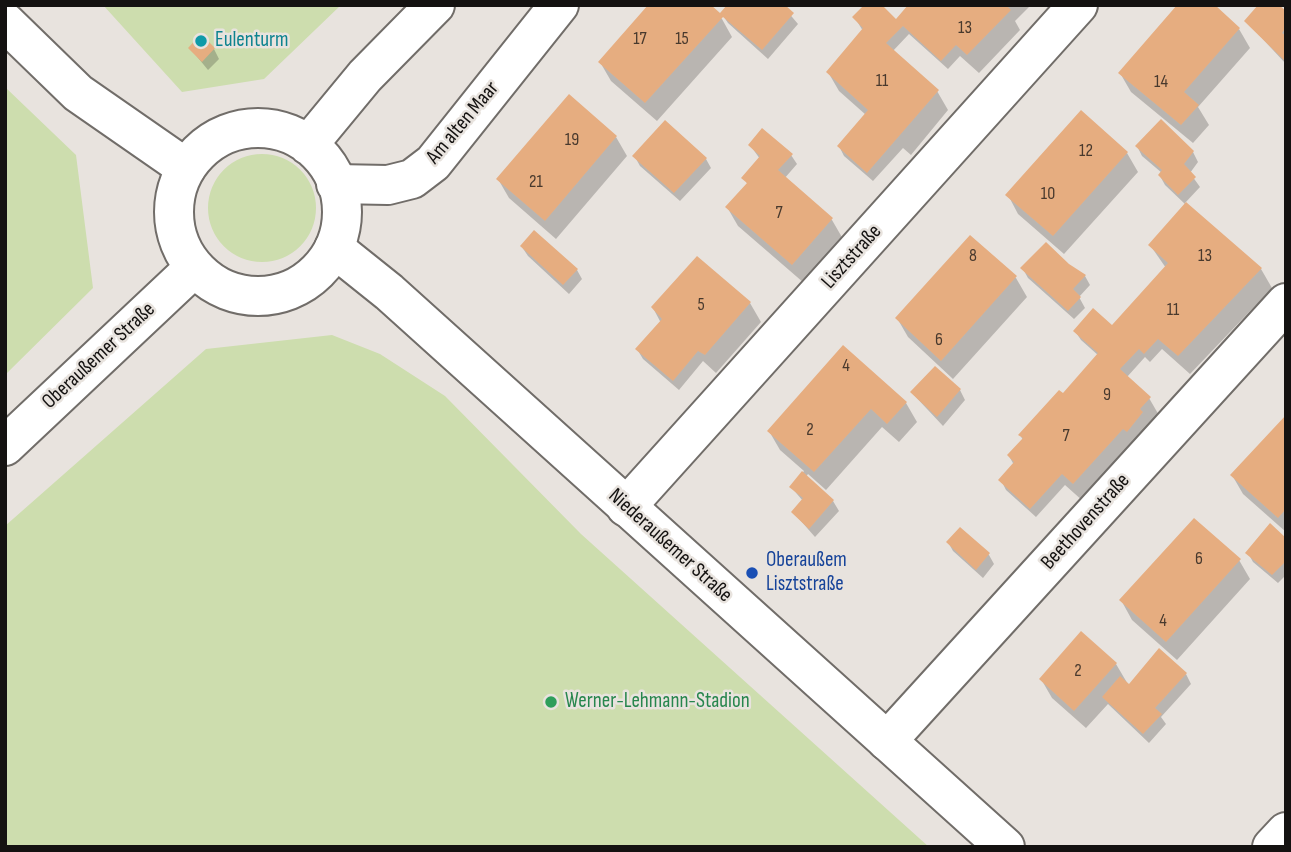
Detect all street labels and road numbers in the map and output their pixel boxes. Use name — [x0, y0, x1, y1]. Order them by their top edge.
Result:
street label: Am alten Maar — [421, 77, 505, 169]
street label: Lisztstraße — [817, 220, 887, 294]
street label: Oberaußemer Straße — [37, 297, 161, 415]
street label: Beethovenstraße — [1036, 469, 1136, 575]
street label: Niederaußemer Straße — [603, 484, 737, 608]

